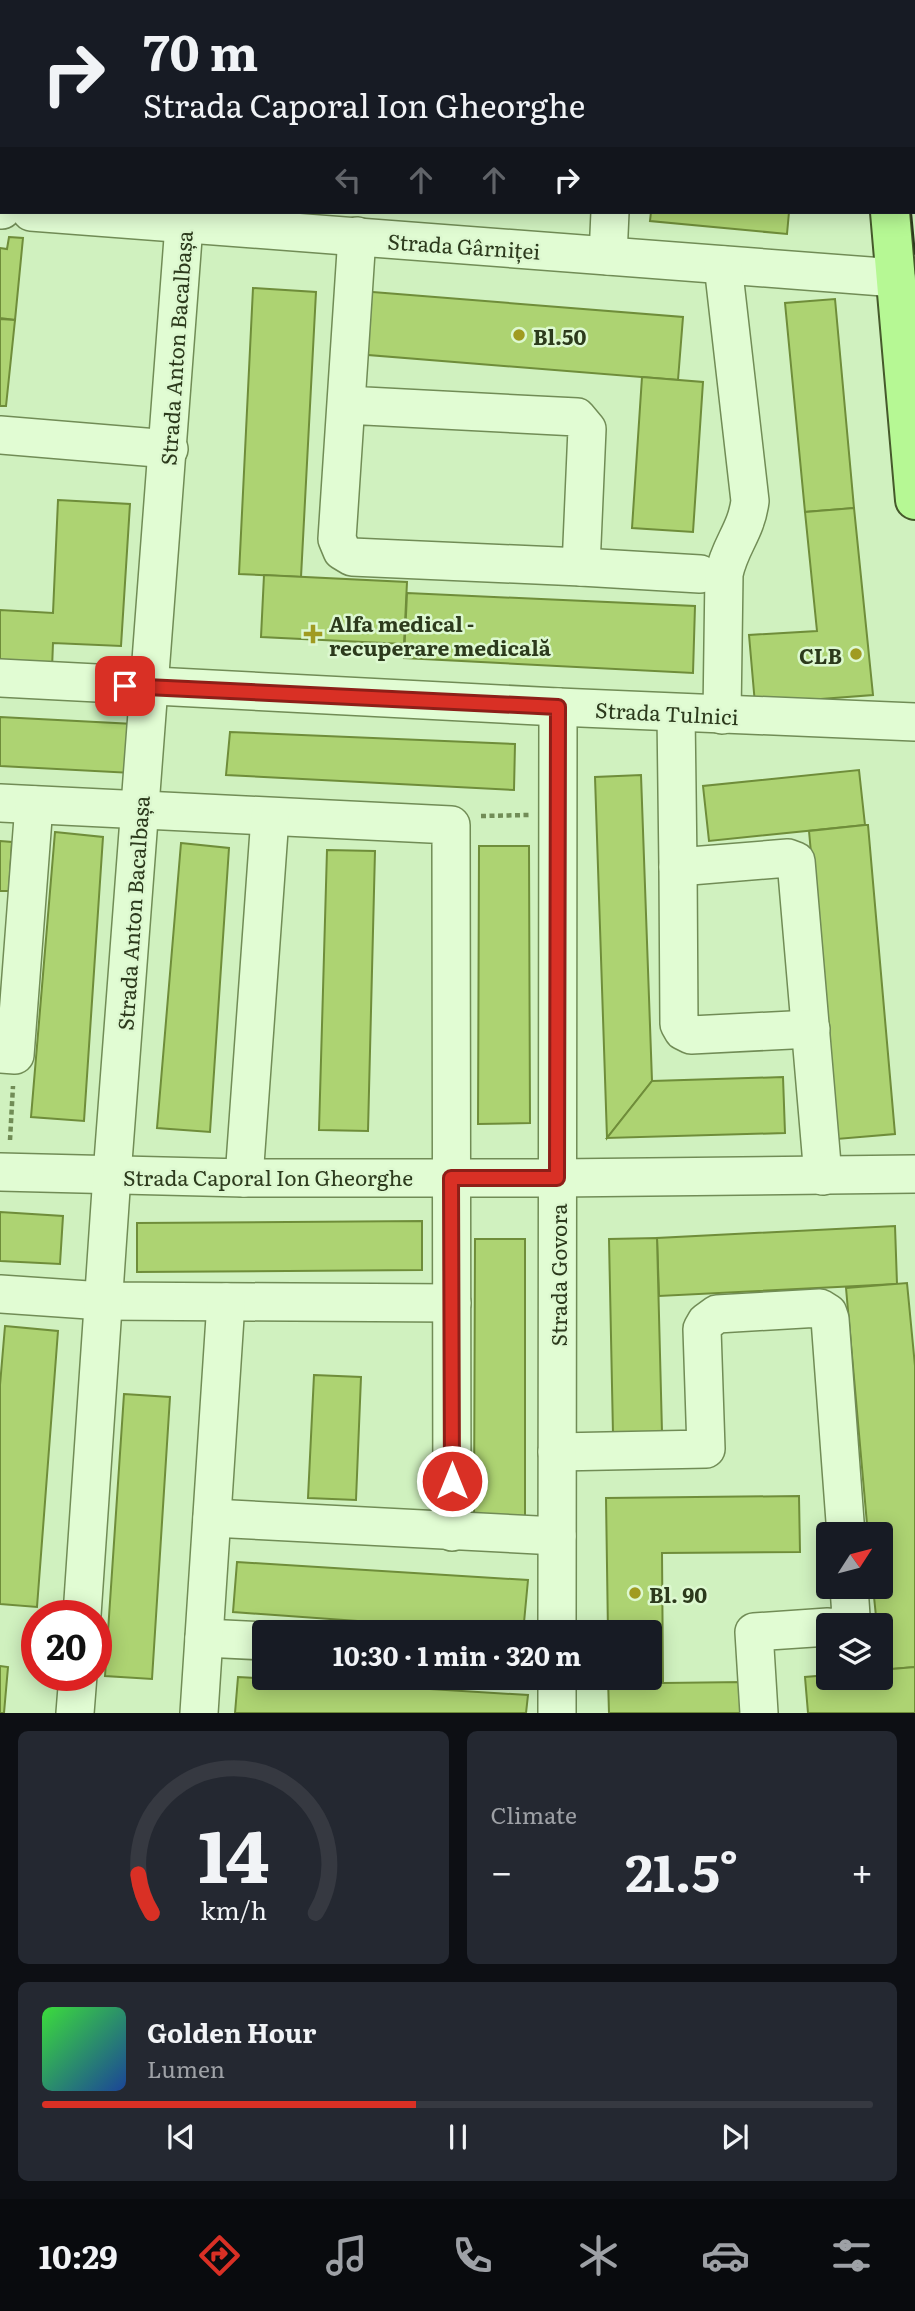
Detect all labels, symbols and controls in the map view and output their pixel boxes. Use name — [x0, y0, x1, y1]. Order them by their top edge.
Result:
text: 70 m — [143, 13, 258, 86]
icon: right — [28, 28, 119, 119]
text: Strada Caporal Ion Gheorghe — [143, 80, 585, 128]
icon: left — [329, 161, 367, 199]
icon: ahead — [402, 161, 440, 199]
icon: ahead — [475, 161, 513, 199]
icon: right — [548, 161, 586, 199]
street label: Strada Gârniței — [386, 224, 542, 266]
street label: Strada Anton Bacalbașa — [151, 229, 199, 466]
place label: Bl.50 — [533, 320, 586, 351]
marker: Bl.50 — [511, 327, 527, 343]
place label: Alfa medical - recuperare medicală — [329, 607, 552, 662]
marker: Alfa medical - recuperare medicală — [303, 624, 323, 644]
place label: CLB — [799, 639, 842, 670]
marker: CLB — [848, 646, 864, 662]
pin — [95, 656, 155, 716]
icon: arrive — [106, 667, 144, 705]
street label: Strada Tulnici — [594, 693, 740, 731]
street label: Strada Anton Bacalbașa — [108, 794, 156, 1031]
street label: Strada Caporal Ion Gheorghe — [123, 1161, 413, 1192]
street label: Strada Govora — [542, 1203, 573, 1346]
position arrow — [415, 1444, 489, 1518]
north arrow — [816, 1522, 892, 1600]
map controls — [816, 1522, 893, 1690]
place label: Bl. 90 — [649, 1578, 707, 1609]
marker: Bl. 90 — [627, 1585, 643, 1601]
speed limit sign: 20 — [21, 1600, 112, 1691]
button: layers — [816, 1613, 893, 1690]
text: 10:30 · 1 min · 320 m — [333, 1635, 581, 1674]
text: Climate — [491, 1797, 577, 1831]
text: 14 — [198, 1798, 269, 1906]
text: 21.5° — [625, 1831, 738, 1908]
text: − — [491, 1841, 513, 1898]
text: + — [851, 1841, 873, 1898]
text: km/h — [200, 1891, 267, 1928]
text: Golden Hour — [147, 2012, 316, 2051]
text: Lumen — [147, 2051, 225, 2085]
icon: previous — [162, 2118, 200, 2156]
icon: pause — [439, 2118, 477, 2156]
icon: next — [716, 2118, 754, 2156]
text: 10:29 — [39, 2231, 118, 2279]
icon: directions — [195, 2231, 244, 2280]
icon: music — [322, 2231, 371, 2280]
icon: phone — [448, 2231, 497, 2280]
icon: climate — [574, 2231, 623, 2280]
icon: car — [701, 2231, 750, 2280]
icon: filters — [827, 2231, 876, 2280]

